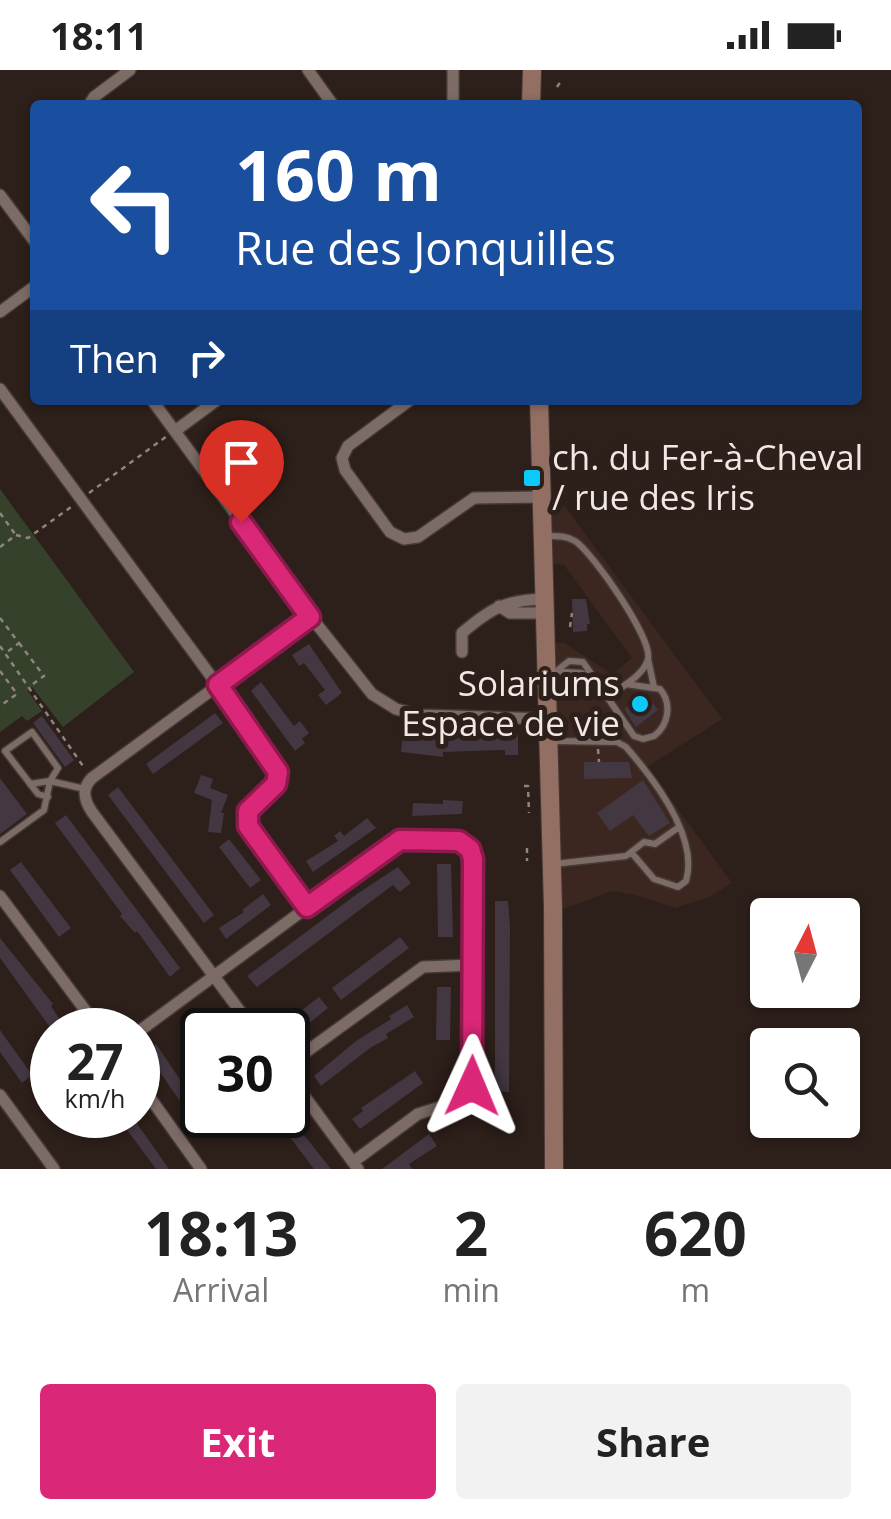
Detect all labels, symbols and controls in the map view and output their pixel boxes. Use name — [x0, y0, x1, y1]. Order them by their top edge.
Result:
text: 18:11 — [50, 9, 148, 61]
text: 160 m — [235, 126, 442, 222]
icon: left — [70, 140, 200, 270]
text: Rue des Jonquilles — [235, 217, 616, 278]
icon: right — [179, 330, 234, 385]
text: Then — [70, 332, 159, 384]
pin — [199, 420, 284, 523]
place label: ch. du Fer-à-Cheval / rue des Iris — [552, 433, 863, 520]
icon: arrive — [214, 435, 269, 490]
marker: ch. du Fer-à-Cheval / rue des Iris — [521, 467, 543, 489]
place label: Solariums Espace de vie — [401, 659, 620, 746]
marker: Solariums Espace de vie — [629, 693, 651, 715]
north arrow — [750, 898, 860, 1008]
map controls — [750, 898, 860, 1138]
speed limit sign: 30 — [180, 1008, 310, 1138]
text: 27 — [66, 1027, 124, 1095]
button: search — [750, 1028, 860, 1138]
position arrow — [420, 1034, 524, 1138]
text: km/h — [65, 1081, 125, 1115]
text: 18:13 — [144, 1192, 298, 1274]
text: 2 — [454, 1192, 488, 1274]
text: 620 — [644, 1192, 747, 1274]
text: Arrival — [173, 1268, 269, 1311]
text: min — [443, 1268, 500, 1311]
text: m — [681, 1268, 710, 1311]
button: Exit — [40, 1384, 436, 1499]
button: Share — [456, 1384, 851, 1499]

